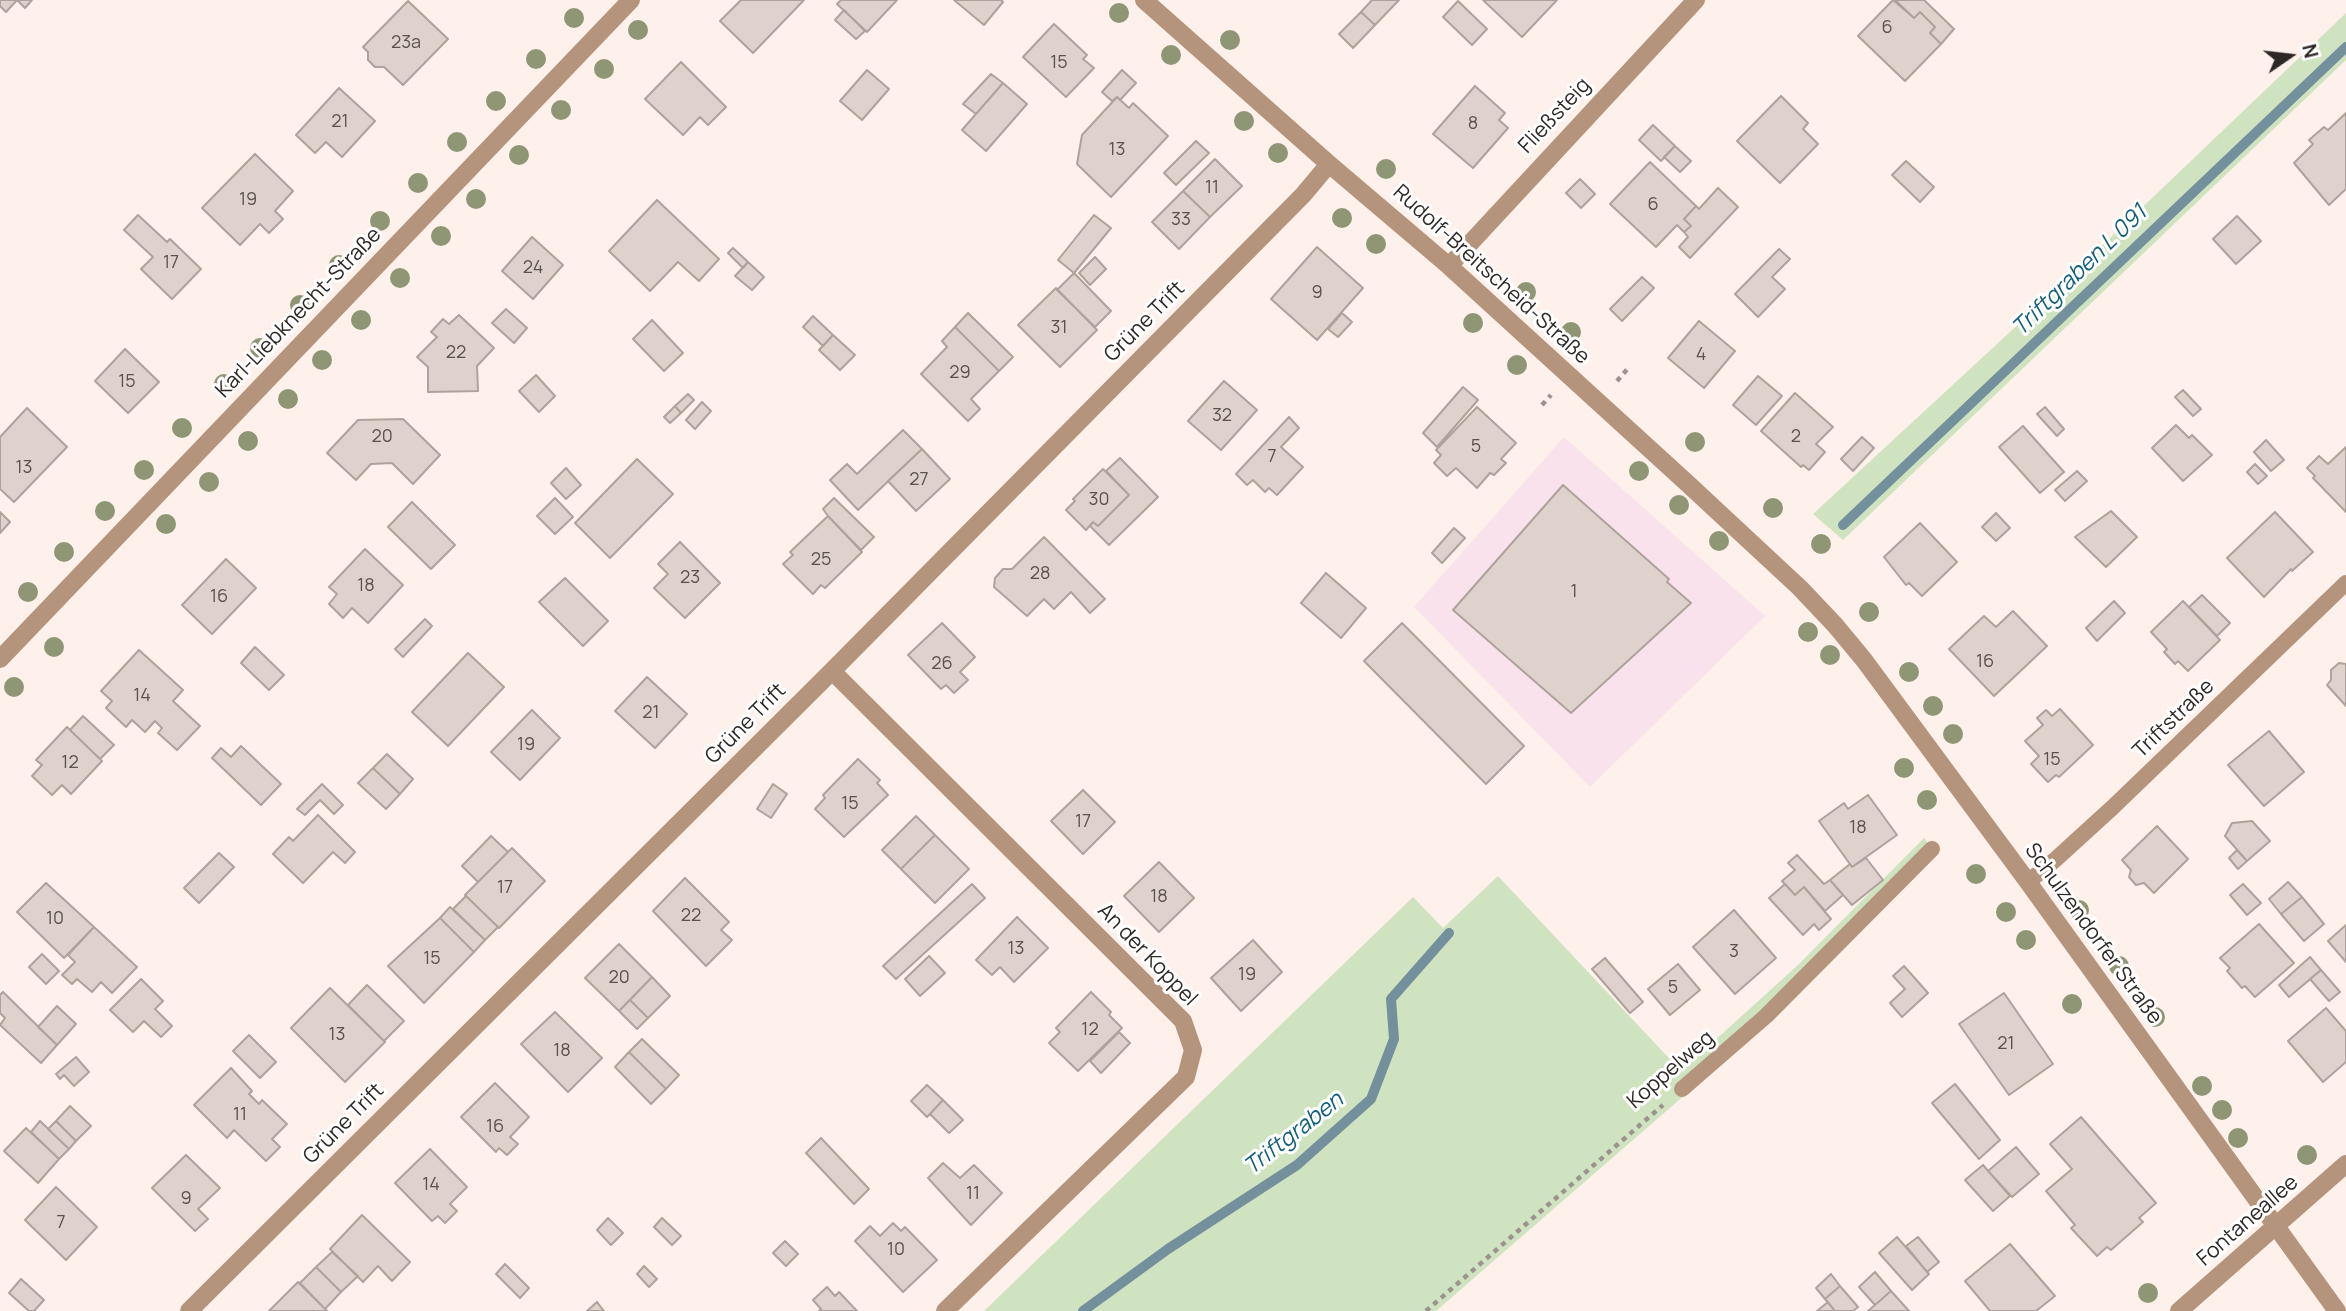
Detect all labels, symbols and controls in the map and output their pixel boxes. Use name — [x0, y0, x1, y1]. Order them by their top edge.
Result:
house number: 6 — [1881, 17, 1893, 39]
north arrow — [2255, 21, 2325, 91]
house number: 23a — [391, 32, 421, 54]
text: N — [2296, 41, 2325, 61]
house number: 15 — [1050, 52, 1068, 74]
street label: Fließsteig — [1514, 73, 1596, 159]
house number: 21 — [331, 111, 349, 133]
house number: 8 — [1468, 113, 1478, 135]
house number: 13 — [1109, 139, 1125, 161]
house number: 11 — [1205, 177, 1219, 199]
street label: Rudolf-Breitscheid-Straße — [1387, 180, 1595, 370]
house number: 19 — [239, 189, 257, 211]
house number: 6 — [1647, 194, 1659, 216]
water label: Triftgraben L 091 — [2007, 200, 2153, 342]
house number: 33 — [1171, 209, 1191, 231]
street label: Karl-Liebknecht-Straße — [211, 223, 387, 403]
house number: 17 — [163, 252, 179, 274]
house number: 24 — [523, 257, 543, 279]
street label: Grüne Trift — [1099, 276, 1191, 368]
house number: 9 — [1311, 282, 1323, 304]
house number: 31 — [1051, 317, 1067, 339]
house number: 22 — [446, 342, 466, 364]
house number: 4 — [1696, 344, 1706, 366]
house number: 29 — [949, 362, 971, 384]
house number: 15 — [118, 371, 136, 393]
house number: 32 — [1212, 405, 1232, 427]
house number: 20 — [371, 426, 393, 448]
house number: 2 — [1791, 426, 1801, 448]
house number: 5 — [1471, 436, 1481, 458]
house number: 7 — [1267, 446, 1277, 468]
house number: 13 — [16, 457, 32, 479]
house number: 27 — [909, 469, 929, 491]
house number: 30 — [1089, 489, 1109, 511]
house number: 25 — [811, 549, 831, 571]
house number: 28 — [1030, 563, 1050, 585]
house number: 23 — [680, 567, 700, 589]
house number: 18 — [357, 575, 375, 597]
house number: 1 — [1570, 581, 1578, 603]
house number: 16 — [210, 586, 228, 608]
house number: 16 — [1976, 651, 1994, 673]
house number: 26 — [931, 653, 953, 675]
street label: Triftstraße — [2128, 674, 2220, 764]
street label: Grüne Trift — [700, 678, 792, 770]
house number: 14 — [133, 685, 151, 707]
house number: 21 — [642, 702, 660, 724]
house number: 19 — [517, 734, 535, 756]
house number: 15 — [2043, 749, 2061, 771]
house number: 12 — [61, 752, 79, 774]
house number: 15 — [841, 793, 859, 815]
house number: 17 — [1075, 811, 1091, 833]
house number: 18 — [1849, 817, 1867, 839]
street label: Schulzendorfer Straße — [2019, 839, 2167, 1029]
house number: 17 — [497, 877, 513, 899]
house number: 18 — [1150, 886, 1168, 908]
street label: An der Koppel — [1092, 899, 1202, 1011]
house number: 22 — [681, 905, 701, 927]
house number: 10 — [46, 908, 64, 930]
house number: 13 — [1008, 938, 1024, 960]
house number: 3 — [1729, 941, 1739, 963]
house number: 15 — [423, 948, 441, 970]
house number: 19 — [1238, 964, 1256, 986]
house number: 20 — [608, 967, 630, 989]
house number: 5 — [1668, 977, 1678, 999]
house number: 12 — [1081, 1019, 1099, 1041]
house number: 13 — [329, 1024, 345, 1046]
street label: Koppelweg — [1623, 1026, 1719, 1114]
house number: 21 — [1997, 1033, 2015, 1055]
house number: 18 — [553, 1040, 571, 1062]
street label: Grüne Trift — [298, 1078, 390, 1170]
water label: Triftgraben — [1239, 1087, 1349, 1181]
house number: 11 — [233, 1104, 247, 1126]
house number: 16 — [486, 1116, 504, 1138]
street label: Fontaneallee — [2192, 1170, 2304, 1272]
house number: 14 — [422, 1174, 440, 1196]
house number: 11 — [966, 1183, 980, 1205]
house number: 9 — [180, 1188, 192, 1210]
house number: 7 — [56, 1212, 66, 1234]
house number: 10 — [887, 1239, 905, 1261]

